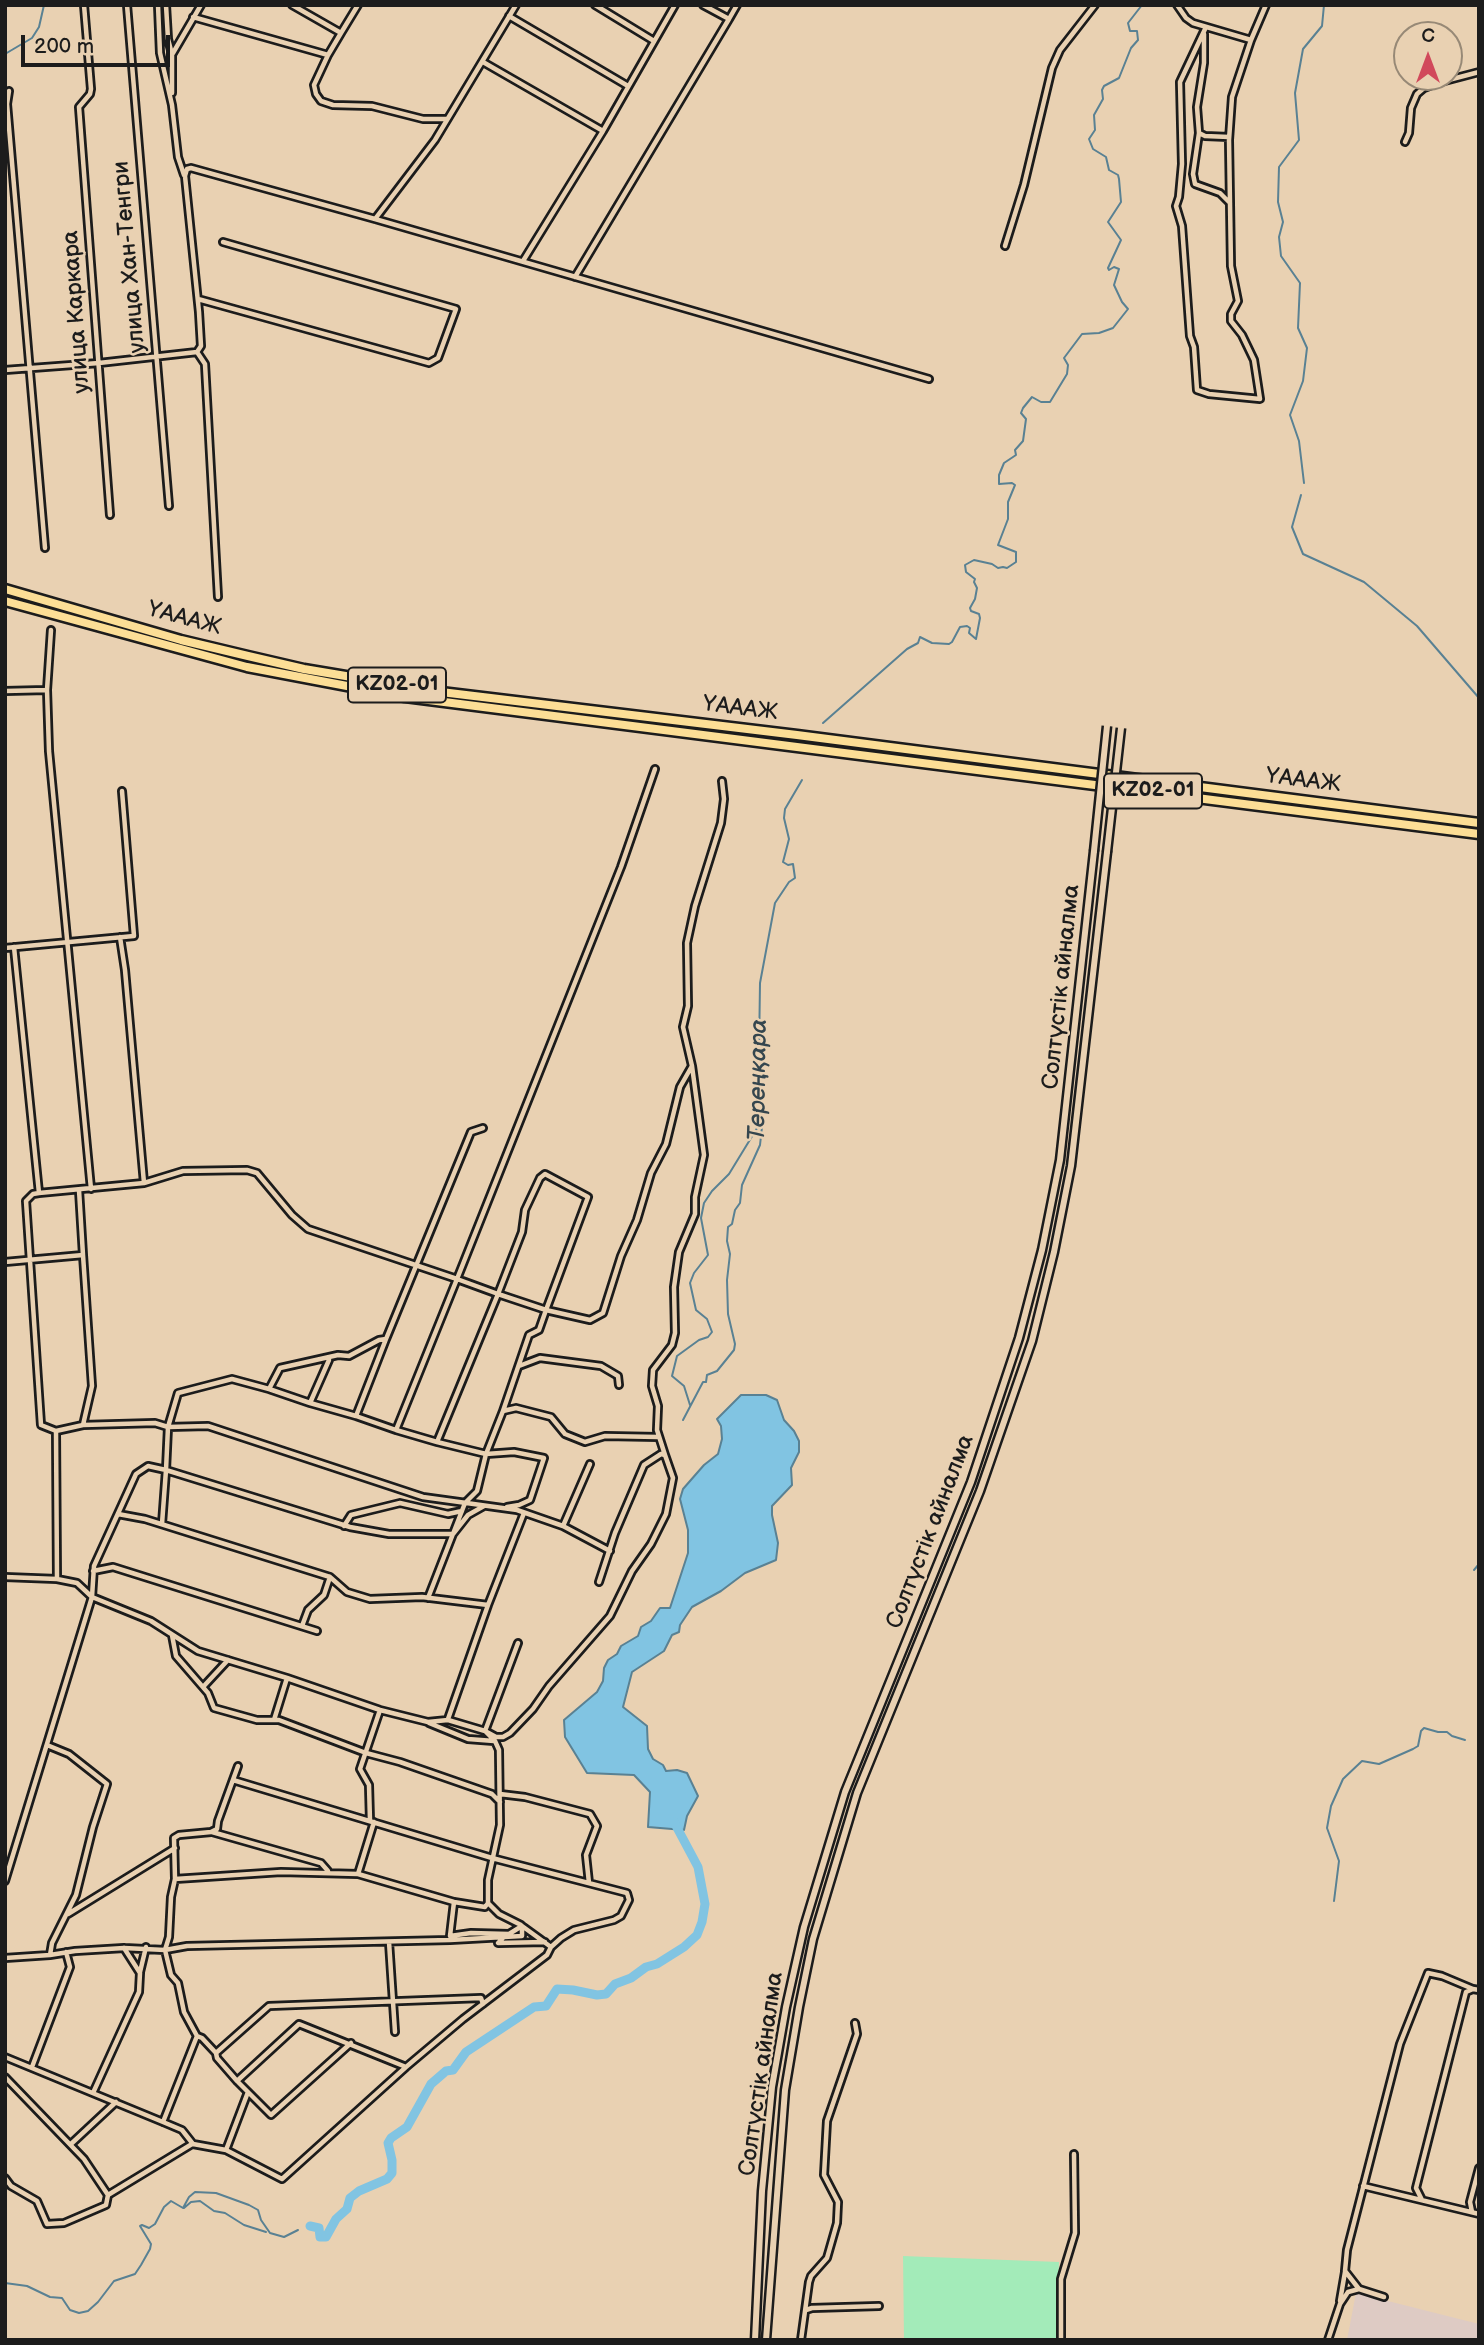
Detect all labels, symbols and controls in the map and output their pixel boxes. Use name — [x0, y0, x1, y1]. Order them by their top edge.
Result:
scale bar — [24, 21, 173, 65]
north arrow — [1393, 21, 1463, 91]
text: С — [1421, 25, 1435, 48]
text: 200 m — [34, 34, 94, 59]
street label: улица Хан-Тенгри — [108, 160, 152, 354]
street label: улица Каркара — [58, 230, 96, 394]
street label: ҮАААЖ — [144, 596, 224, 642]
road number: KZ02-01 — [348, 668, 446, 702]
street label: ҮАААЖ — [701, 691, 779, 727]
street label: ҮАААЖ — [1264, 763, 1342, 799]
road number: KZ02-01 — [1104, 774, 1202, 808]
street label: Солтүстік айналма — [1038, 883, 1086, 1091]
water label: Тереңқара — [744, 1019, 774, 1141]
street label: Солтүстік айналма — [881, 1431, 981, 1633]
street label: Солтүстік айналма — [734, 1970, 790, 2178]

